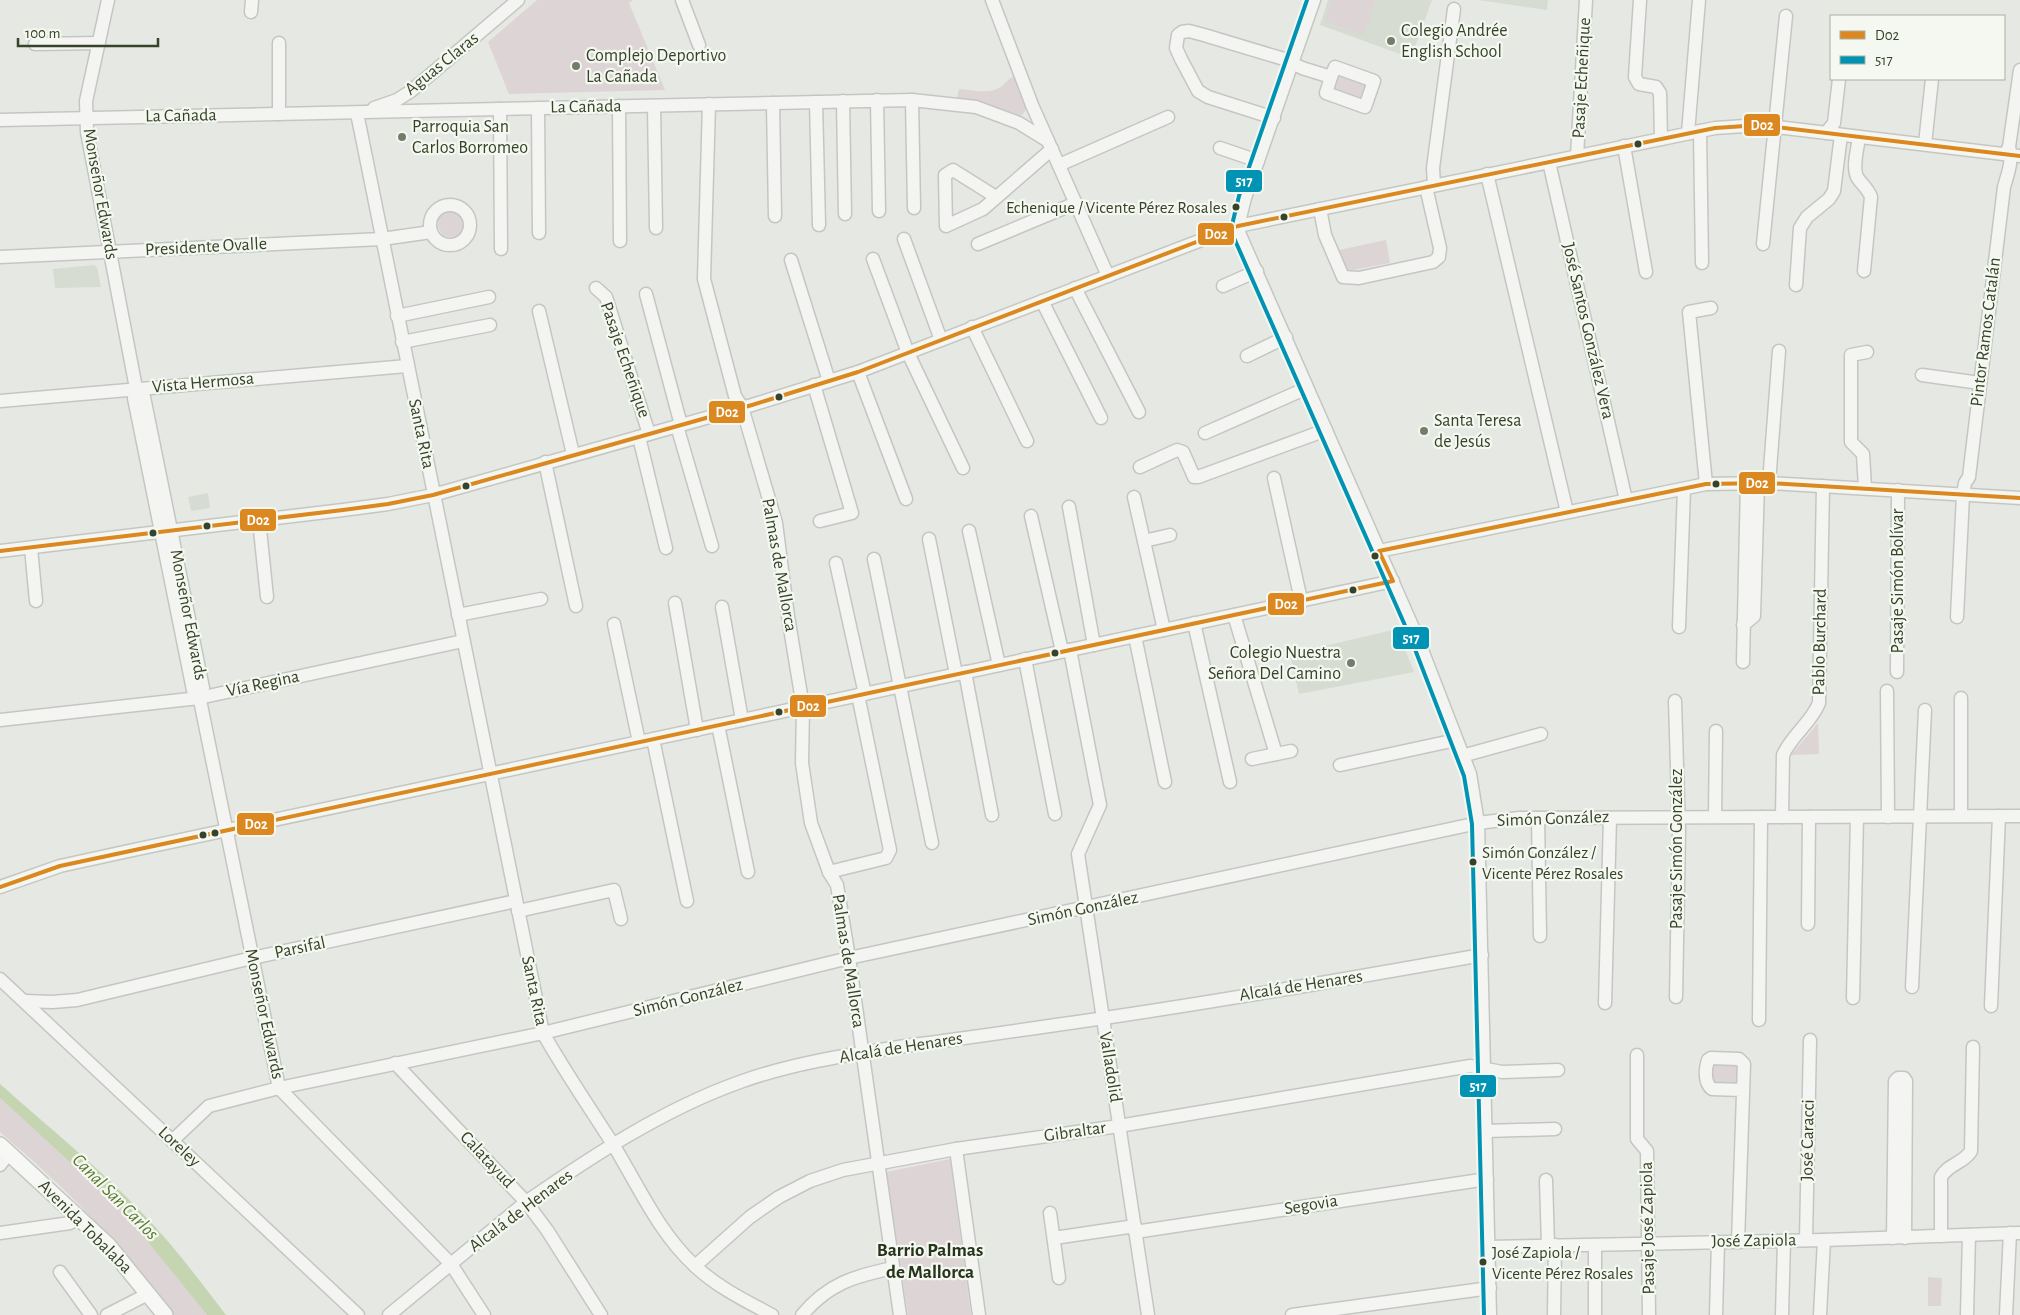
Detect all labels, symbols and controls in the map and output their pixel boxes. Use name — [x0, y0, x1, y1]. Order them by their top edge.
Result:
scale bar — [18, 15, 158, 47]
legend — [1830, 15, 2005, 80]
street label: Pasaje Echeñique — [1570, 17, 1594, 139]
place label: Colegio Andrée English School — [1401, 22, 1508, 61]
text: 100 m — [25, 26, 60, 41]
text: D02 — [1875, 28, 1900, 43]
street label: Aguas Claras — [402, 29, 482, 99]
marker: Colegio Andrée English School — [1385, 35, 1397, 47]
place label: Complejo Deportivo La Cañada — [586, 47, 727, 86]
text: 517 — [1875, 53, 1893, 68]
marker: Complejo Deportivo La Cañada — [570, 60, 582, 72]
street label: La Cañada — [550, 97, 622, 117]
street label: La Cañada — [145, 106, 217, 126]
line badge: D02 — [1743, 113, 1781, 137]
place label: Parroquia San Carlos Borromeo — [412, 118, 528, 157]
text: D02 — [1750, 119, 1774, 133]
street label: Monseñor Edwards — [80, 127, 120, 261]
marker: Parroquia San Carlos Borromeo — [396, 131, 408, 143]
unlabelled marker — [1633, 139, 1643, 149]
line badge: 517 — [1225, 169, 1263, 193]
text: 517 — [1235, 175, 1253, 189]
place label: Echenique / Vicente Pérez Rosales — [1006, 199, 1227, 216]
marker: Echenique / Vicente Pérez Rosales — [1231, 202, 1241, 212]
unlabelled marker — [1279, 212, 1289, 222]
line badge: D02 — [1197, 222, 1235, 246]
text: D02 — [1204, 228, 1228, 242]
street label: Presidente Ovalle — [145, 235, 267, 259]
street label: José Santos González Vera — [1559, 241, 1617, 421]
street label: Pintor Ramos Catalán — [1968, 256, 2004, 408]
street label: Pasaje Echeñique — [597, 300, 653, 420]
street label: Vista Hermosa — [151, 370, 255, 396]
unlabelled marker — [774, 392, 784, 402]
street label: Santa Rita — [405, 397, 437, 471]
line badge: D02 — [708, 400, 746, 424]
text: D02 — [715, 406, 739, 420]
place label: Santa Teresa de Jesús — [1434, 412, 1522, 451]
marker: Santa Teresa de Jesús — [1418, 425, 1430, 437]
line badge: D02 — [1738, 471, 1776, 495]
text: D02 — [1745, 477, 1769, 491]
unlabelled marker — [1711, 479, 1721, 489]
unlabelled marker — [461, 481, 471, 491]
street label: Palmas de Mallorca — [758, 497, 800, 633]
line badge: D02 — [239, 508, 277, 532]
street label: Pasaje Simón Bolívar — [1889, 508, 1907, 653]
text: D02 — [246, 514, 270, 528]
unlabelled marker — [202, 521, 212, 531]
unlabelled marker — [148, 528, 158, 538]
street label: Monseñor Edwards — [167, 548, 209, 682]
unlabelled marker — [1370, 551, 1380, 561]
unlabelled marker — [1348, 585, 1358, 595]
street label: Pablo Burchard — [1810, 588, 1830, 696]
line badge: D02 — [1267, 592, 1305, 616]
text: D02 — [1274, 598, 1298, 612]
line badge: 517 — [1392, 626, 1430, 650]
text: 517 — [1402, 632, 1420, 646]
place label: Colegio Nuestra Señora Del Camino — [1208, 644, 1341, 683]
unlabelled marker — [1050, 648, 1060, 658]
marker: Colegio Nuestra Señora Del Camino — [1345, 657, 1357, 669]
street label: Vía Regina — [225, 668, 301, 700]
line badge: D02 — [789, 694, 827, 718]
text: D02 — [796, 700, 820, 714]
unlabelled marker — [774, 707, 784, 717]
street label: Pasaje Simón González — [1668, 769, 1686, 929]
street label: Simón González — [1496, 808, 1610, 830]
line badge: D02 — [236, 812, 275, 836]
text: D02 — [244, 818, 268, 832]
unlabelled marker — [210, 828, 220, 838]
unlabelled marker — [198, 830, 208, 840]
place label: Simón González / Vicente Pérez Rosales — [1482, 844, 1623, 882]
marker: Simón González / Vicente Pérez Rosales — [1468, 857, 1478, 867]
street label: Simón González — [1026, 889, 1140, 929]
street label: Palmas de Mallorca — [829, 893, 867, 1029]
street label: Parsifal — [273, 934, 327, 962]
street label: Monseñor Edwards — [241, 947, 287, 1081]
street label: Santa Rita — [518, 954, 550, 1028]
street label: Alcalá de Henares — [1238, 967, 1364, 1005]
street label: Simón González — [631, 976, 745, 1020]
street label: Alcalá de Henares — [838, 1029, 964, 1067]
street label: Valladolid — [1096, 1031, 1124, 1103]
line badge: 517 — [1459, 1074, 1497, 1098]
text: 517 — [1469, 1080, 1487, 1094]
street label: José Caracci — [1798, 1099, 1818, 1181]
street label: Gibraltar — [1043, 1119, 1107, 1145]
street label: Loreley — [154, 1123, 204, 1171]
street label: Calatayud — [456, 1128, 518, 1192]
water label: Canal San Carlos — [68, 1150, 162, 1244]
street label: Pasaje José Zapiola — [1638, 1161, 1658, 1295]
street label: Alcalá de Henares — [466, 1166, 576, 1256]
street label: Avenida Tobalaba — [35, 1177, 135, 1277]
street label: Segovia — [1283, 1192, 1339, 1218]
street label: José Zapiola — [1711, 1231, 1797, 1251]
district label: Barrio Palmas de Mallorca — [877, 1241, 983, 1282]
place label: José Zapiola / Vicente Pérez Rosales — [1492, 1244, 1633, 1282]
marker: José Zapiola / Vicente Pérez Rosales — [1478, 1257, 1488, 1267]

